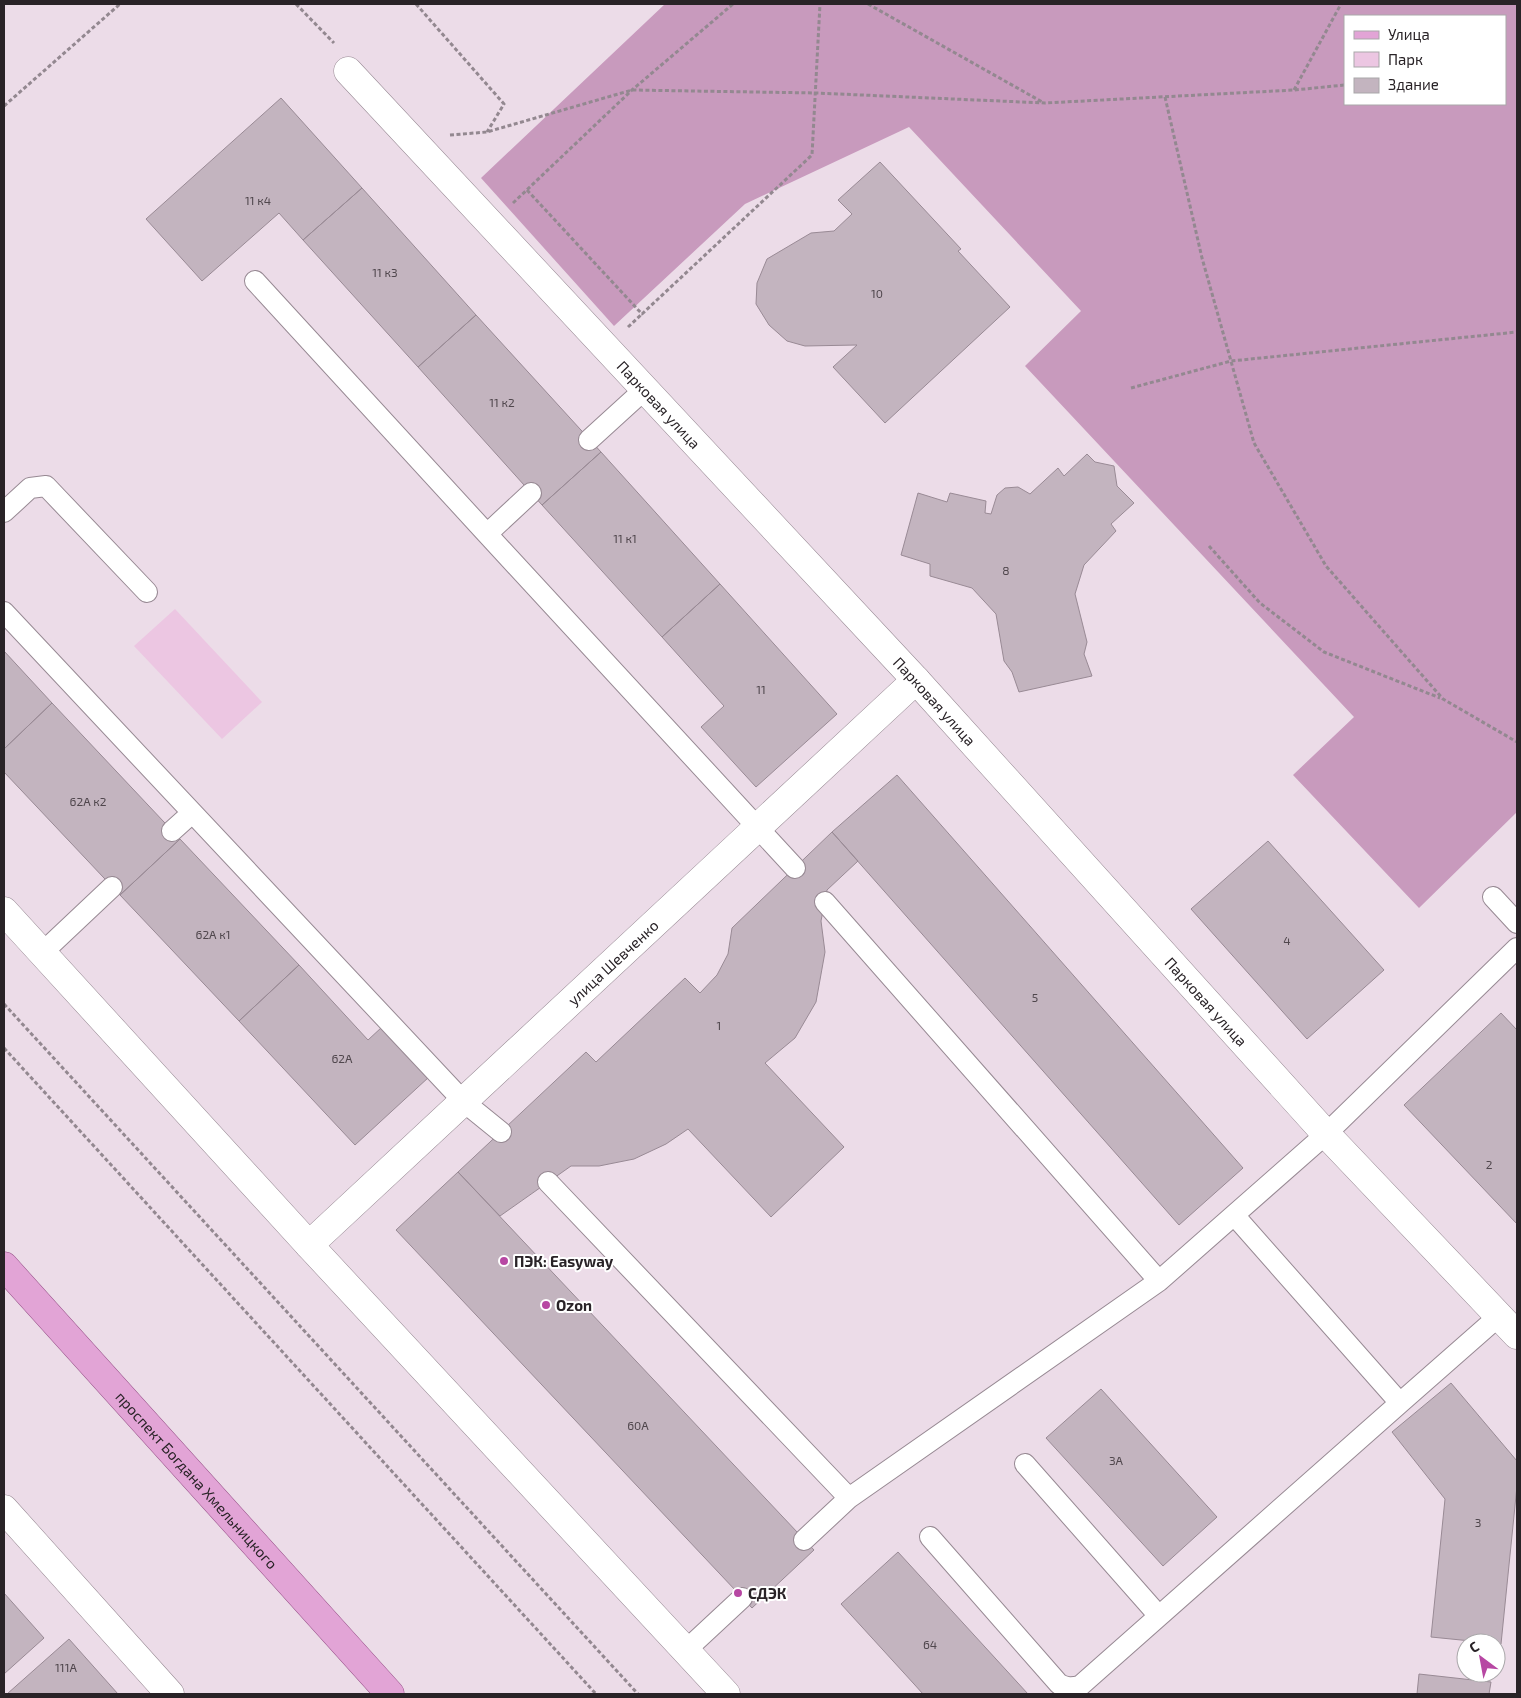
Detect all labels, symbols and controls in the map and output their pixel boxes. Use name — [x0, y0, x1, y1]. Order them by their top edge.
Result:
legend — [1344, 15, 1506, 105]
text: Улица — [1388, 25, 1430, 43]
text: Парк — [1388, 50, 1423, 68]
text: Здание — [1388, 75, 1439, 93]
house number: 11 к4 — [245, 193, 271, 207]
house number: 11 к3 — [372, 265, 398, 279]
house number: 10 — [871, 286, 883, 300]
street label: Парковая улица — [614, 357, 704, 452]
house number: 11 к2 — [489, 395, 515, 409]
house number: 11 к1 — [613, 531, 637, 545]
house number: 8 — [1002, 563, 1010, 577]
street label: Парковая улица — [890, 653, 980, 749]
house number: 11 — [756, 682, 766, 696]
house number: 62А к2 — [70, 794, 107, 808]
street label: улица Шевченко — [564, 916, 662, 1009]
house number: 62А к1 — [196, 927, 230, 941]
house number: 4 — [1283, 933, 1291, 947]
street label: Парковая улица — [1162, 953, 1251, 1050]
house number: 5 — [1032, 990, 1038, 1004]
house number: 1 — [717, 1018, 721, 1032]
house number: 62А — [331, 1051, 353, 1065]
house number: 2 — [1486, 1157, 1493, 1171]
place label: ПЭК: Easyway — [514, 1252, 614, 1271]
marker: ПЭК: Easyway — [498, 1255, 510, 1267]
place label: Ozon — [556, 1296, 592, 1314]
marker: Ozon — [540, 1299, 552, 1311]
street label: проспект Богдана Хмельницкого — [112, 1387, 282, 1572]
house number: 60А — [627, 1418, 649, 1432]
house number: 3А — [1109, 1453, 1124, 1467]
house number: 3 — [1475, 1515, 1481, 1529]
place label: СДЭК — [748, 1584, 787, 1602]
marker: СДЭК — [732, 1587, 744, 1599]
north arrow — [1456, 1633, 1506, 1683]
house number: 64 — [923, 1637, 937, 1651]
text: С — [1466, 1637, 1482, 1656]
house number: 111А — [55, 1660, 77, 1674]

